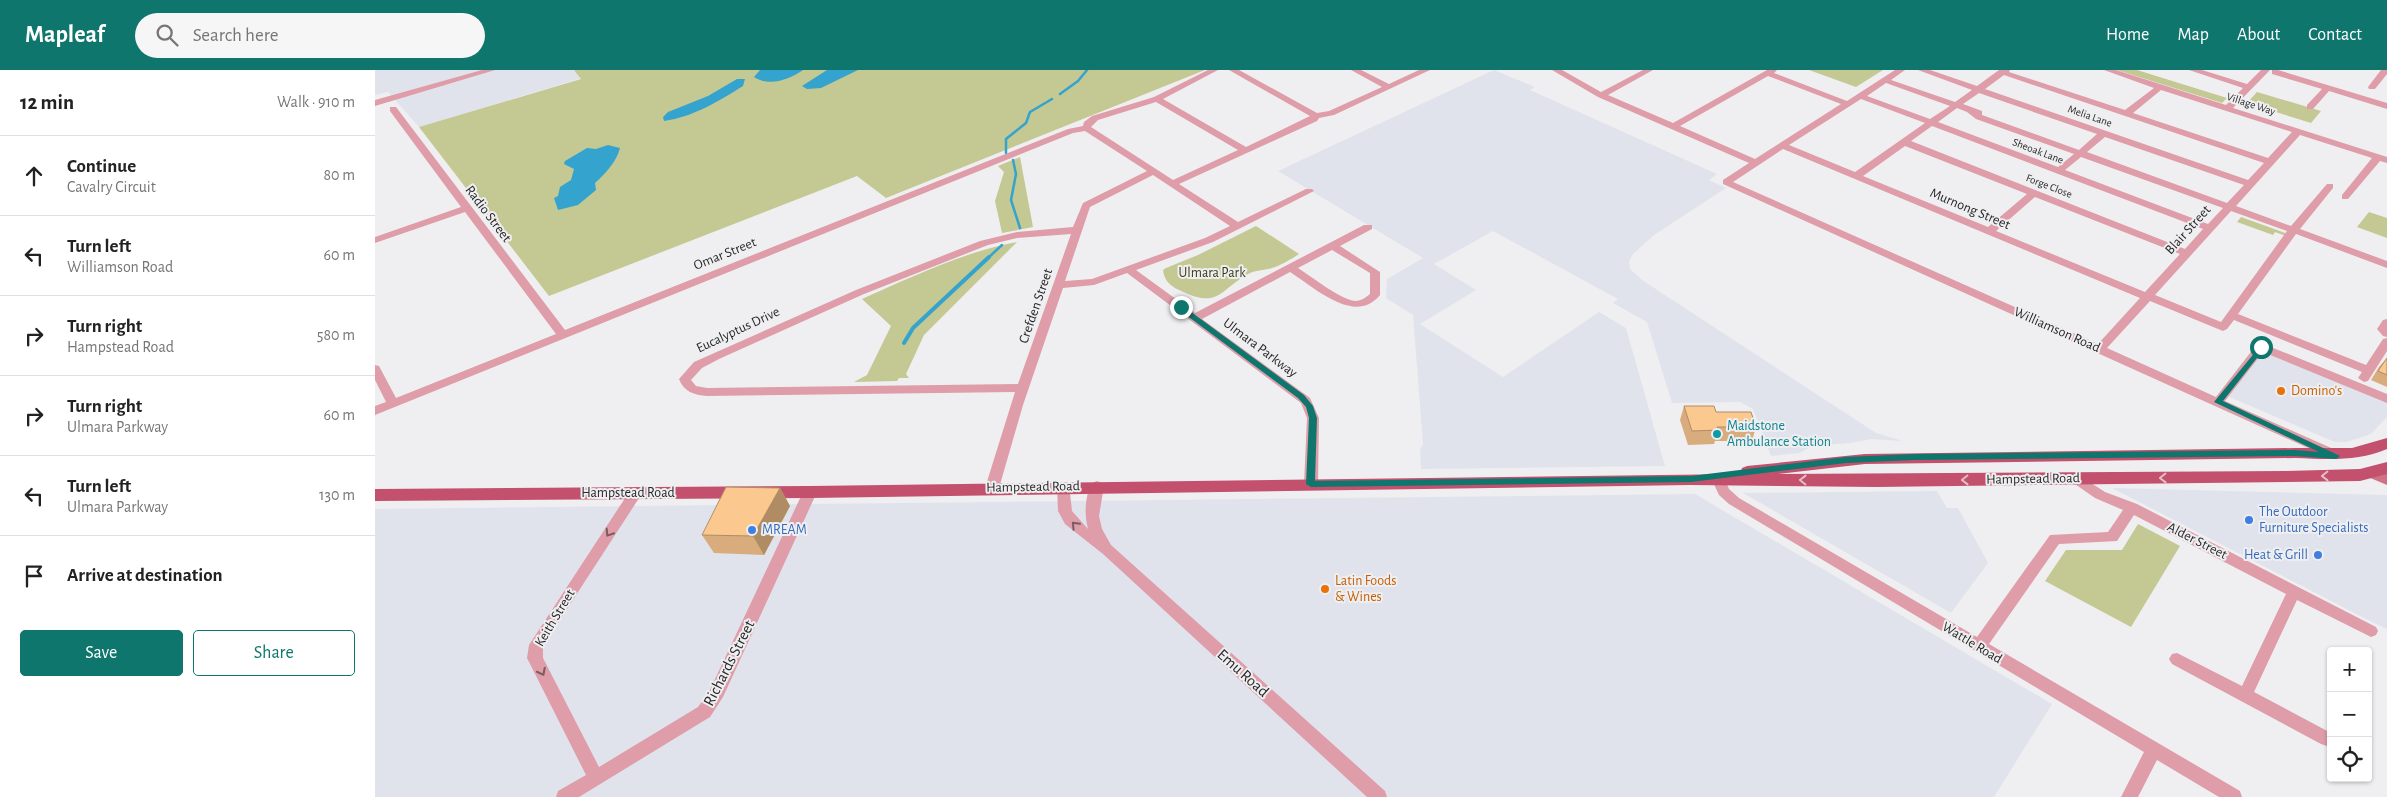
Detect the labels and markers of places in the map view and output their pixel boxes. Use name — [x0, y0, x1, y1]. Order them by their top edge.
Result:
place label: Domino's — [2291, 384, 2342, 398]
marker: Domino's — [2275, 385, 2287, 397]
place label: Maidstone Ambulance Station — [1727, 419, 1831, 449]
marker: Maidstone Ambulance Station — [1711, 428, 1723, 440]
place label: The Outdoor Furniture Specialists — [2259, 505, 2368, 535]
marker: The Outdoor Furniture Specialists — [2243, 514, 2255, 526]
place label: MREAM — [762, 523, 807, 537]
marker: MREAM — [746, 524, 758, 536]
place label: Heat & Grill — [2244, 548, 2308, 562]
marker: Heat & Grill — [2312, 549, 2324, 561]
place label: Latin Foods & Wines — [1335, 574, 1396, 604]
marker: Latin Foods & Wines — [1319, 583, 1331, 595]

